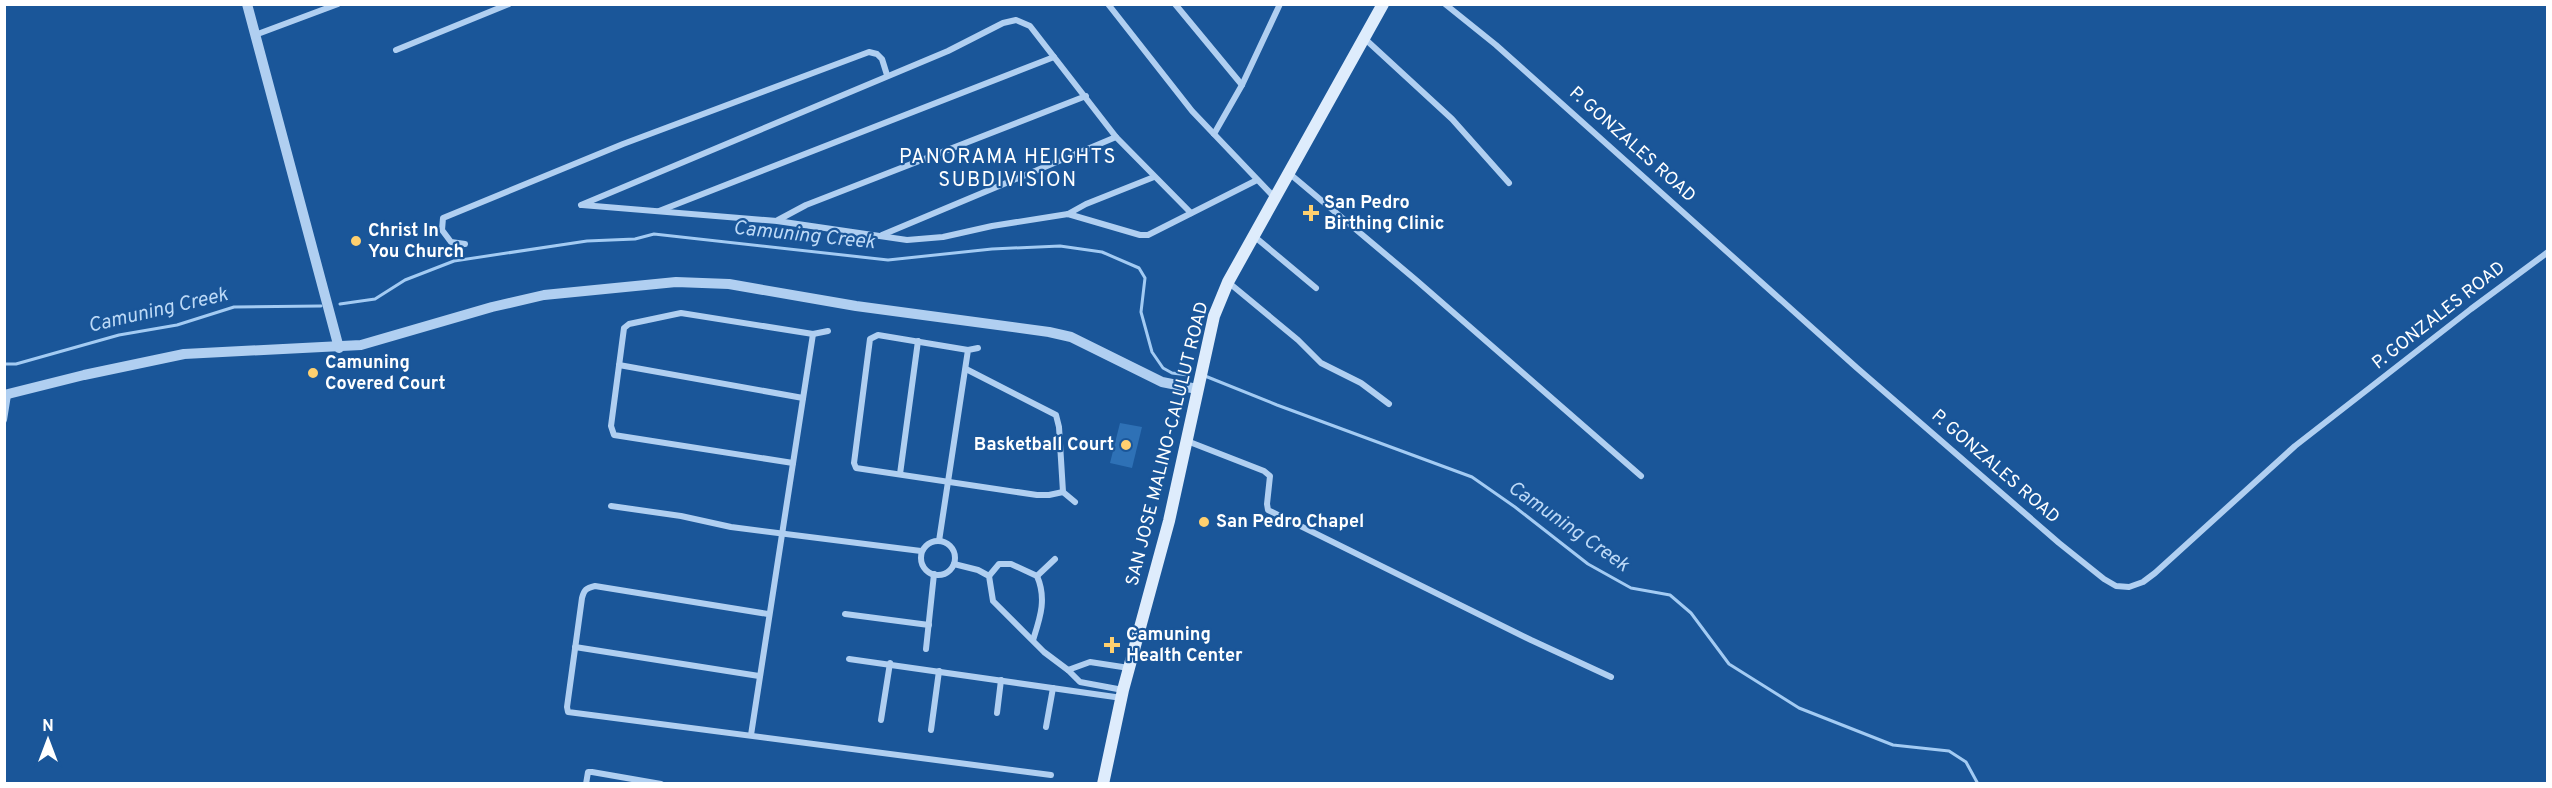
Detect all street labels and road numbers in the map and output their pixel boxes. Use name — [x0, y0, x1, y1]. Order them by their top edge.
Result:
street label: P. GONZALES ROAD — [1564, 82, 1700, 208]
street label: P. GONZALES ROAD — [2368, 257, 2510, 375]
street label: SAN JOSE MALINO-CALULUT ROAD — [1122, 300, 1214, 588]
street label: P. GONZALES ROAD — [1926, 405, 2064, 529]

